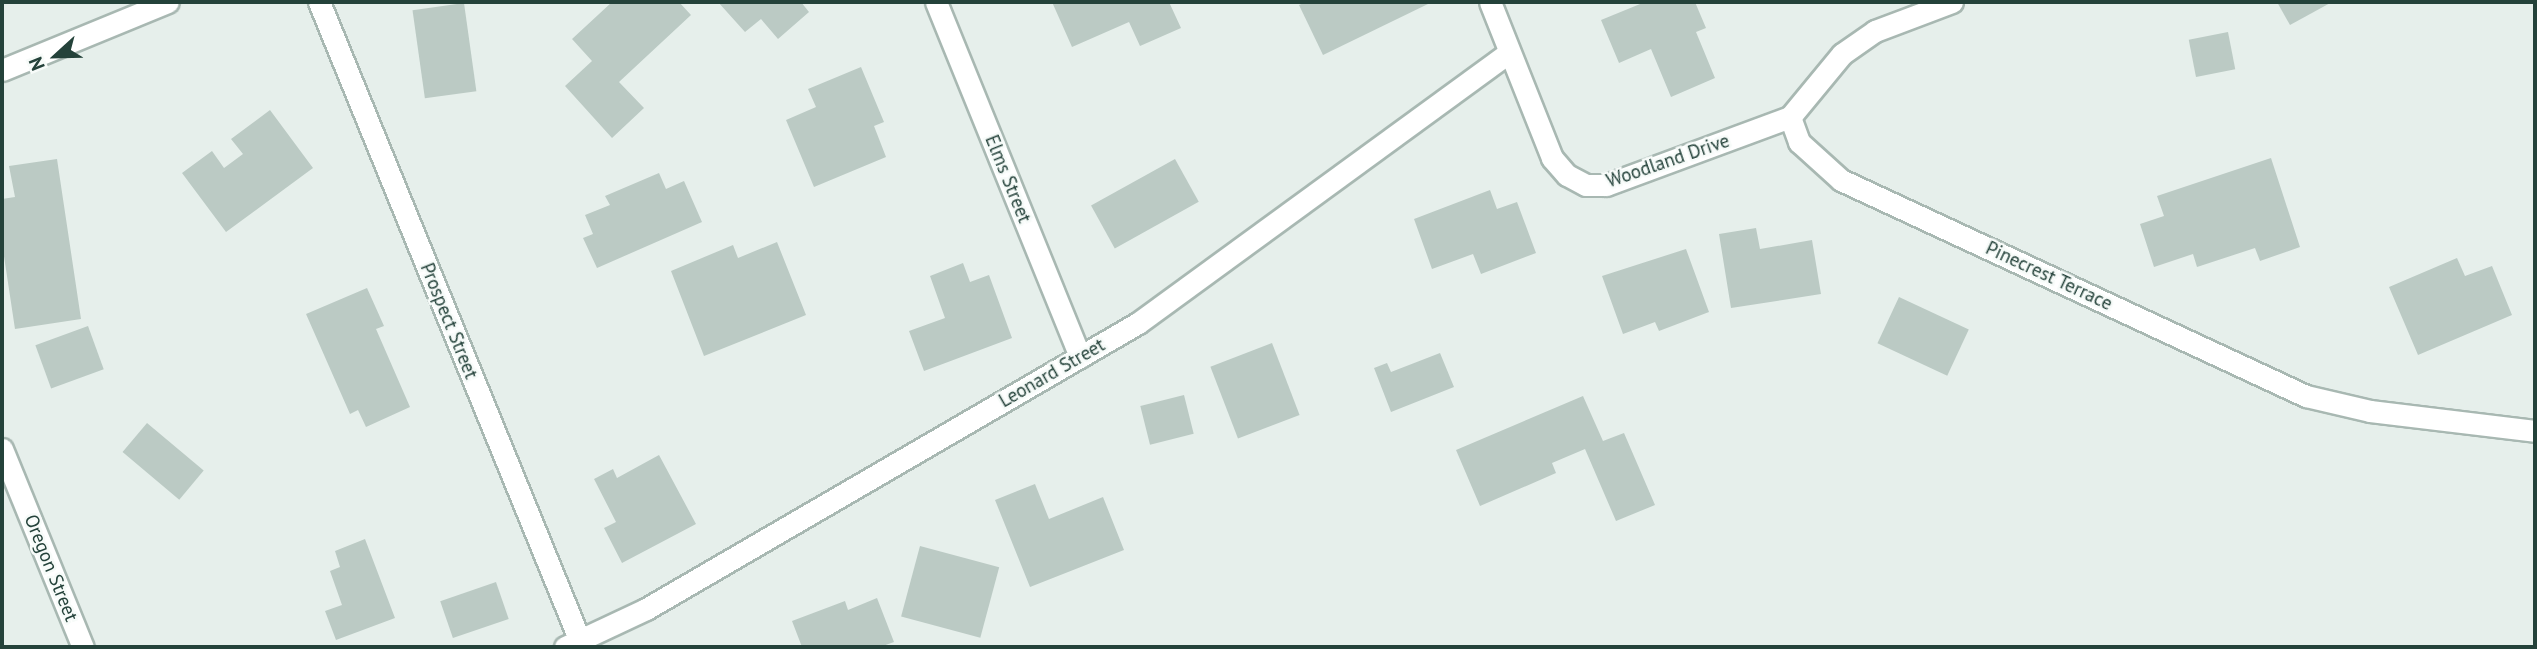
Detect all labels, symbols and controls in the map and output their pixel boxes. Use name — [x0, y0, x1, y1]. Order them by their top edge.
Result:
north arrow — [21, 21, 91, 91]
text: N — [23, 54, 50, 74]
street label: Woodland Drive — [1603, 129, 1733, 193]
street label: Elms Street — [980, 132, 1036, 226]
street label: Pinecrest Terrace — [1982, 237, 2116, 315]
street label: Prospect Street — [415, 260, 483, 382]
street label: Leonard Street — [995, 334, 1109, 412]
street label: Oregon Street — [19, 511, 83, 625]

